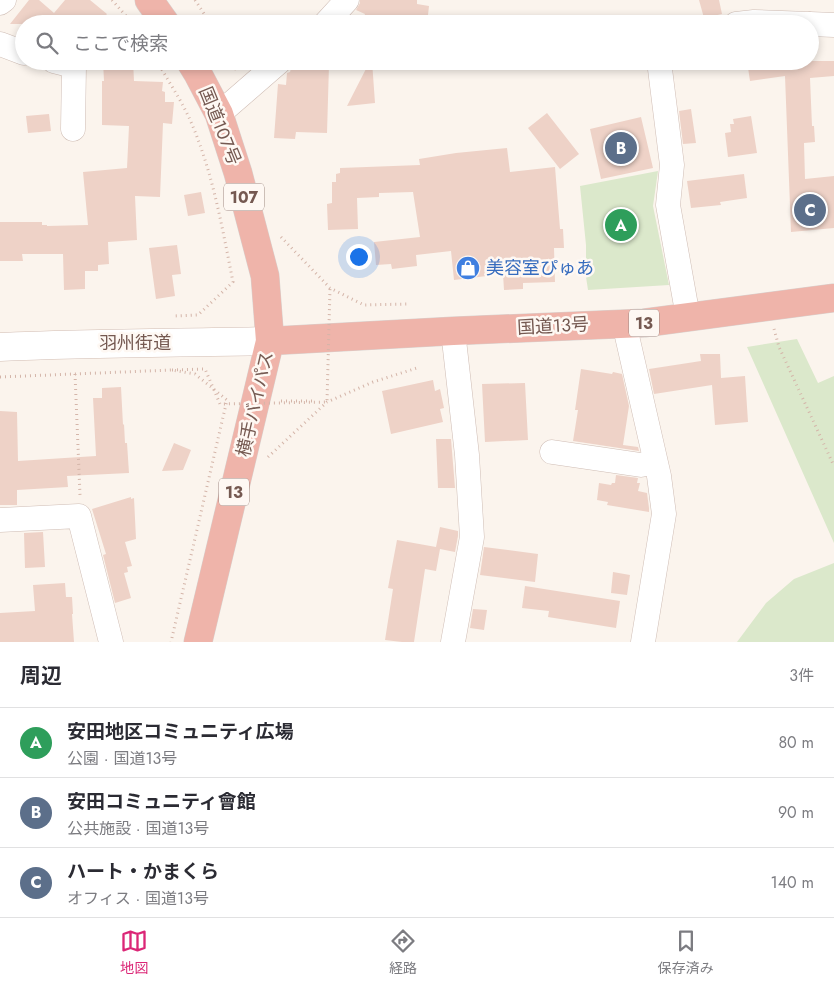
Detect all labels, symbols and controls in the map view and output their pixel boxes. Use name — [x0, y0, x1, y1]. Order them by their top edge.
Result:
search box — [15, 15, 819, 70]
icon: search — [33, 29, 61, 57]
text: ここで検索 — [73, 30, 168, 57]
street label: 国道107号 — [193, 83, 247, 169]
pin: B — [605, 129, 637, 167]
road number: 107 — [224, 183, 264, 210]
pin: C — [794, 191, 826, 229]
pin: A — [605, 206, 637, 244]
your location — [346, 244, 372, 270]
shop icon: 美容室ぴゅあ — [455, 255, 481, 281]
place label: 美容室ぴゅあ — [486, 255, 594, 281]
road number: 13 — [629, 309, 659, 336]
street label: 国道13号 — [516, 311, 590, 341]
street label: 羽州街道 — [99, 330, 171, 356]
street label: 横手バイパス — [230, 349, 280, 459]
road number: 13 — [219, 478, 249, 506]
text: 周辺 — [20, 661, 62, 691]
text: 3件 — [789, 664, 814, 687]
text: 安田地区コミュニティ広場 — [67, 718, 294, 745]
text: A — [30, 731, 42, 754]
text: 80 m — [778, 731, 814, 754]
text: 公園 · 国道13号 — [67, 747, 177, 770]
text: 安田コミュニティ會館 — [67, 788, 256, 815]
text: B — [31, 801, 41, 824]
text: 90 m — [778, 801, 814, 824]
text: 公共施設 · 国道13号 — [67, 817, 209, 840]
text: ハート・かまくら — [67, 858, 219, 885]
text: C — [30, 871, 42, 894]
text: 140 m — [771, 871, 814, 894]
text: オフィス · 国道13号 — [67, 887, 209, 910]
tab: 地図 — [120, 927, 148, 978]
tab: 経路 — [389, 927, 417, 978]
tab: 保存済み — [658, 927, 714, 978]

